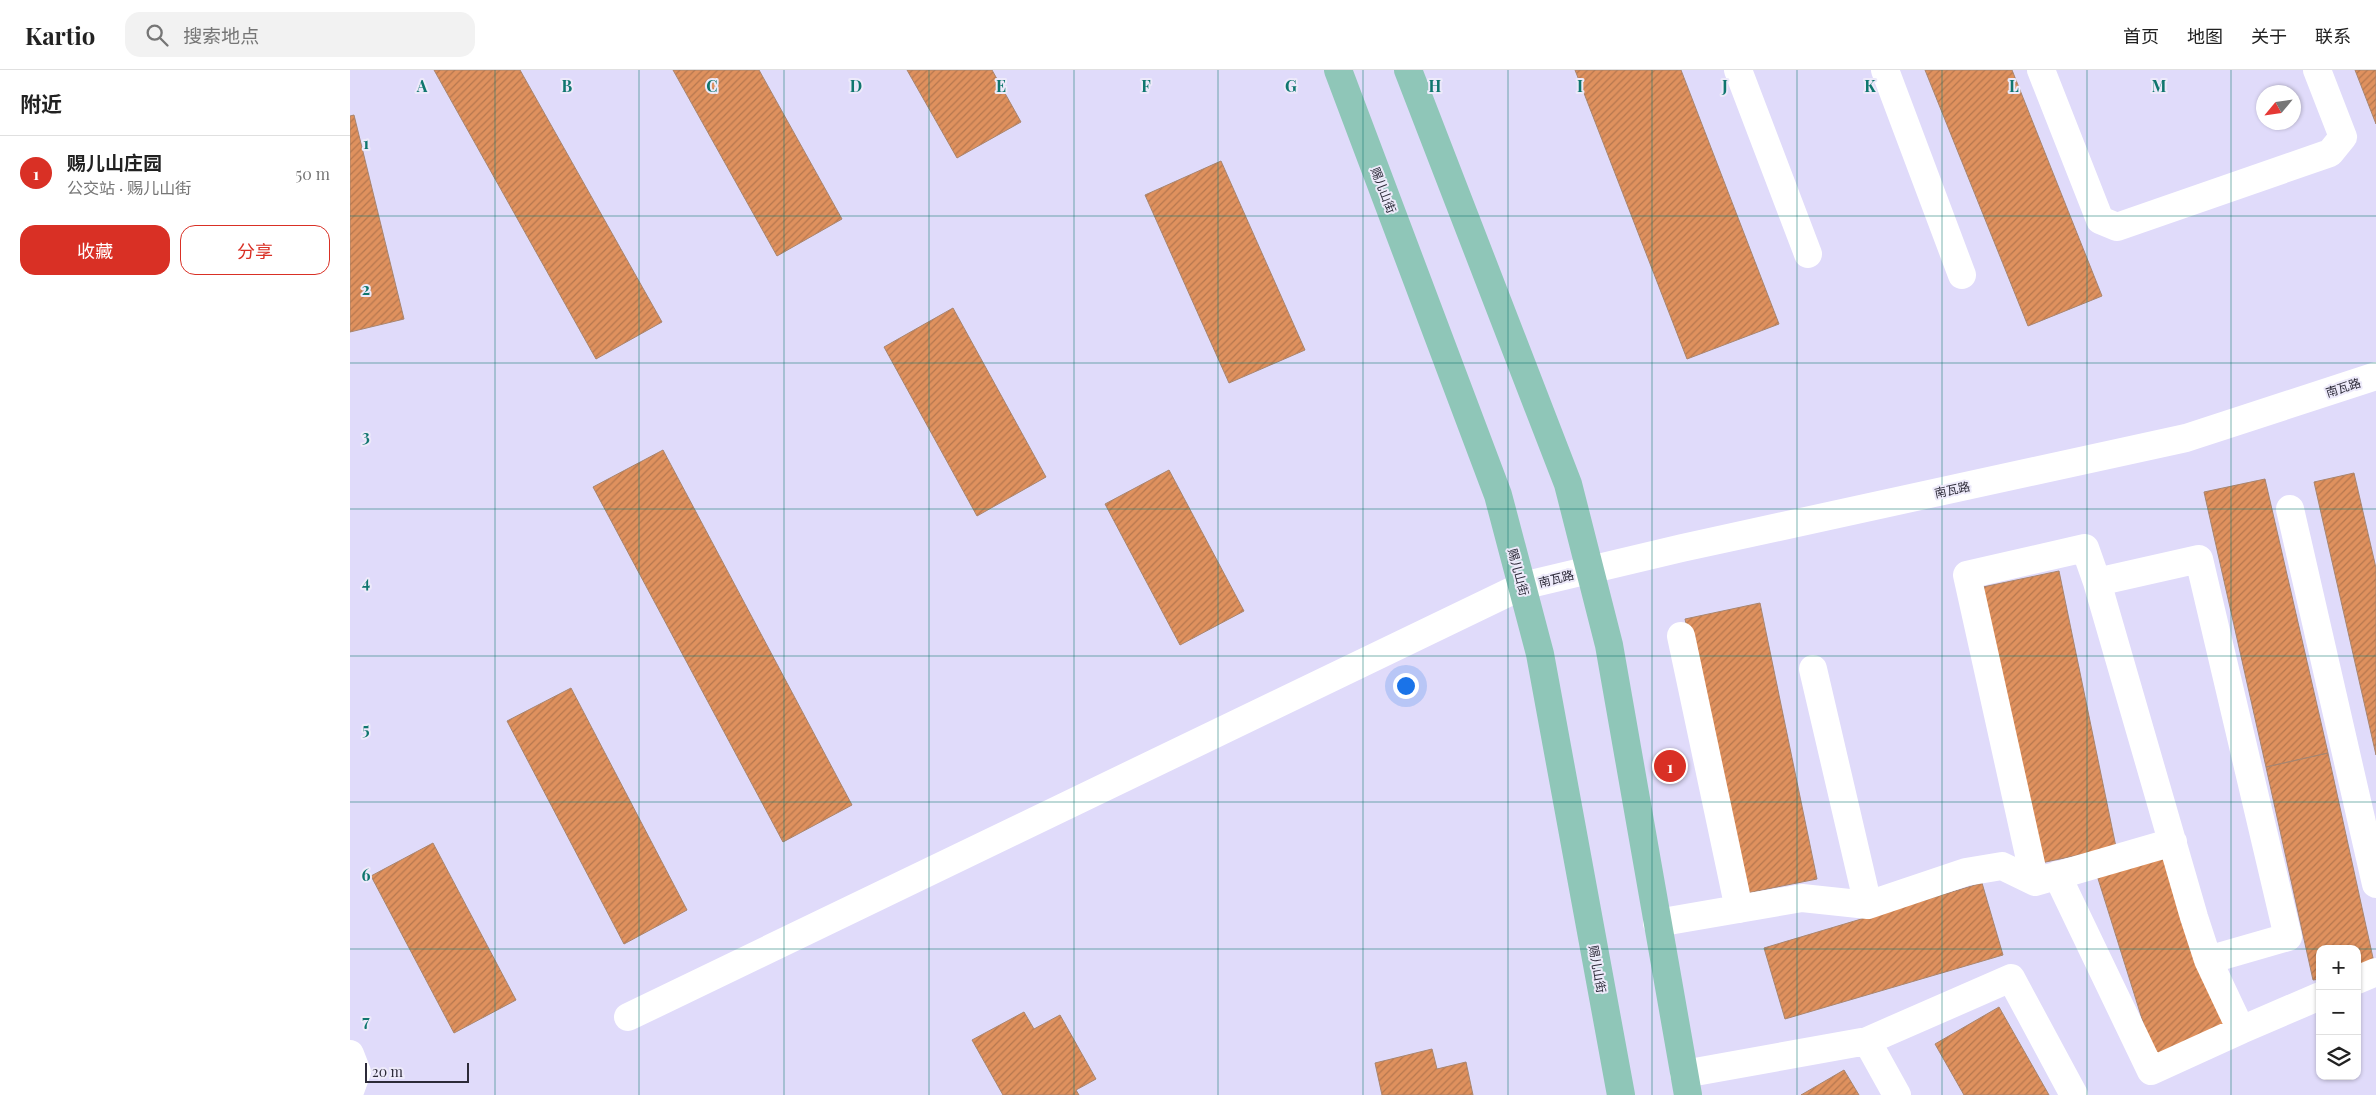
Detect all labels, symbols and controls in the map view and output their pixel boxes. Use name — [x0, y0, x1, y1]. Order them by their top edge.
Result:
search box — [125, 12, 475, 57]
text: Kartio — [25, 19, 95, 51]
icon: search — [143, 21, 171, 49]
text: 搜索地点 — [183, 22, 259, 48]
text: 首页 — [2123, 24, 2159, 48]
text: 地图 — [2187, 24, 2223, 48]
text: 关于 — [2251, 24, 2287, 48]
text: 联系 — [2315, 24, 2351, 48]
text: A — [416, 75, 428, 96]
text: B — [562, 75, 573, 96]
text: C — [706, 75, 718, 96]
text: D — [850, 75, 862, 96]
text: E — [996, 75, 1006, 96]
text: F — [1141, 75, 1151, 96]
text: G — [1285, 75, 1297, 96]
text: H — [1429, 75, 1442, 96]
text: I — [1577, 75, 1583, 96]
text: J — [1721, 75, 1728, 96]
text: K — [1864, 75, 1876, 96]
text: L — [2009, 75, 2019, 96]
text: M — [2152, 75, 2167, 96]
north arrow — [2256, 85, 2301, 130]
text: 附近 — [20, 89, 62, 117]
text: 1 — [363, 132, 369, 153]
text: 赐儿山庄园 — [67, 149, 162, 175]
text: 1 — [33, 163, 39, 184]
text: 50 m — [296, 163, 330, 184]
street label: 赐儿山街 — [1368, 165, 1400, 215]
text: 公交站 · 赐儿山街 — [67, 177, 191, 198]
button: 收藏 — [20, 225, 170, 275]
button: 分享 — [180, 225, 330, 275]
text: 2 — [362, 278, 370, 299]
street label: 南瓦路 — [2323, 374, 2363, 400]
text: 3 — [362, 425, 370, 446]
street label: 南瓦路 — [1933, 477, 1971, 501]
street label: 赐儿山街 — [1505, 547, 1533, 597]
street label: 南瓦路 — [1537, 566, 1575, 590]
text: 4 — [362, 571, 370, 592]
your location — [1393, 673, 1419, 699]
text: 5 — [362, 718, 370, 739]
pin: 1 — [1654, 747, 1686, 785]
text: 6 — [362, 864, 371, 885]
street label: 赐儿山街 — [1586, 944, 1610, 994]
map controls — [2316, 945, 2361, 1080]
button: + — [2316, 945, 2361, 990]
button: − — [2316, 990, 2361, 1035]
text: 7 — [362, 1010, 370, 1031]
button: layers — [2316, 1035, 2361, 1080]
scale bar — [365, 1060, 469, 1083]
text: 20 m — [372, 1062, 403, 1081]

